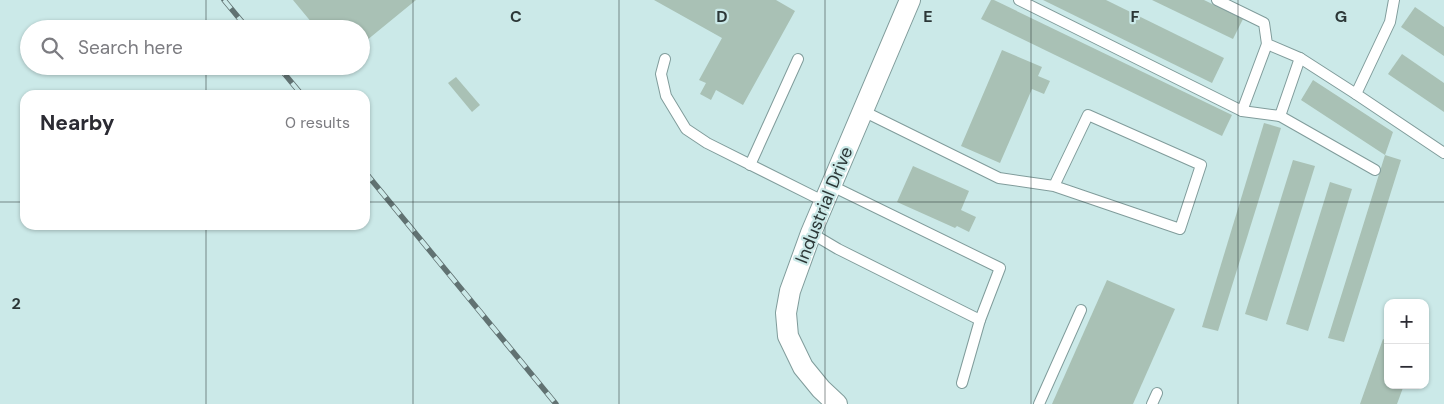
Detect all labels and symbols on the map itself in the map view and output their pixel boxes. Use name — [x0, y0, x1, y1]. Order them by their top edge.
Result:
text: C — [510, 6, 522, 27]
text: D — [716, 6, 728, 27]
text: E — [923, 6, 933, 27]
text: F — [1131, 6, 1140, 27]
text: G — [1335, 6, 1347, 27]
street label: Industrial Drive — [790, 143, 858, 267]
text: 2 — [11, 293, 21, 314]

